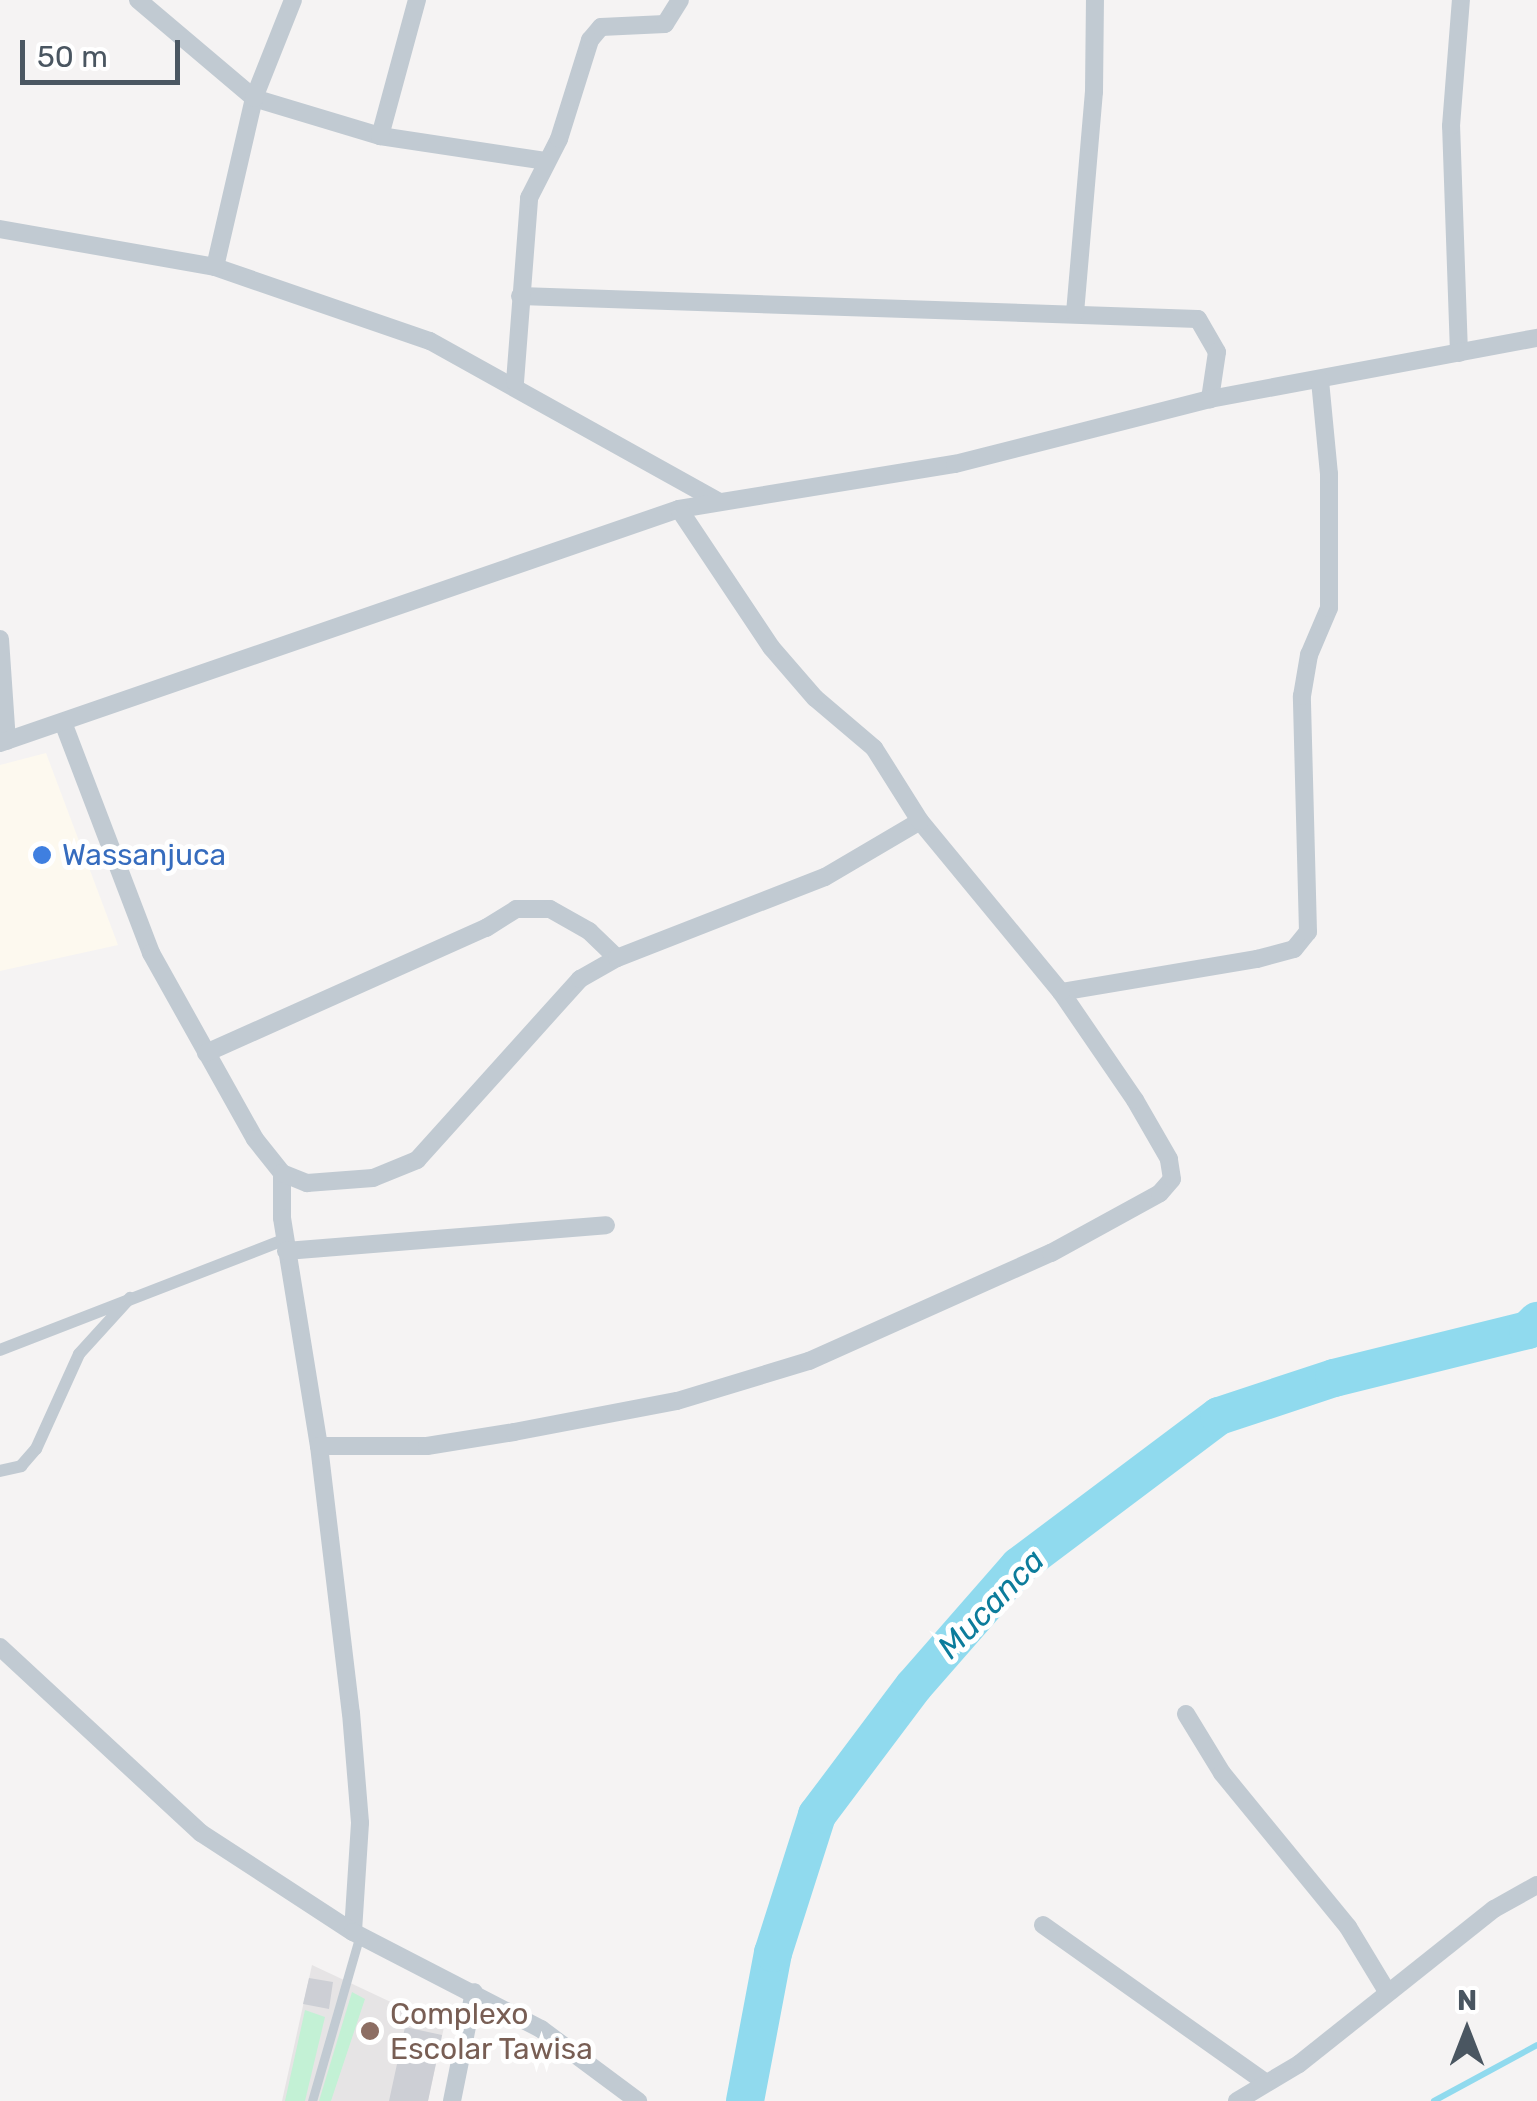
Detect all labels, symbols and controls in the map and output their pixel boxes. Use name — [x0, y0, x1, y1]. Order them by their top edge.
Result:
scale bar — [25, 20, 185, 82]
text: 50 m — [37, 39, 108, 75]
place label: Wassanjuca — [62, 837, 226, 873]
marker: Wassanjuca — [31, 844, 53, 866]
water label: Mucanca — [930, 1541, 1052, 1667]
north arrow — [1417, 1981, 1517, 2081]
text: N — [1457, 1984, 1477, 2017]
place label: Complexo Escolar Tawisa — [390, 1996, 594, 2066]
marker: Complexo Escolar Tawisa — [359, 2020, 381, 2042]

